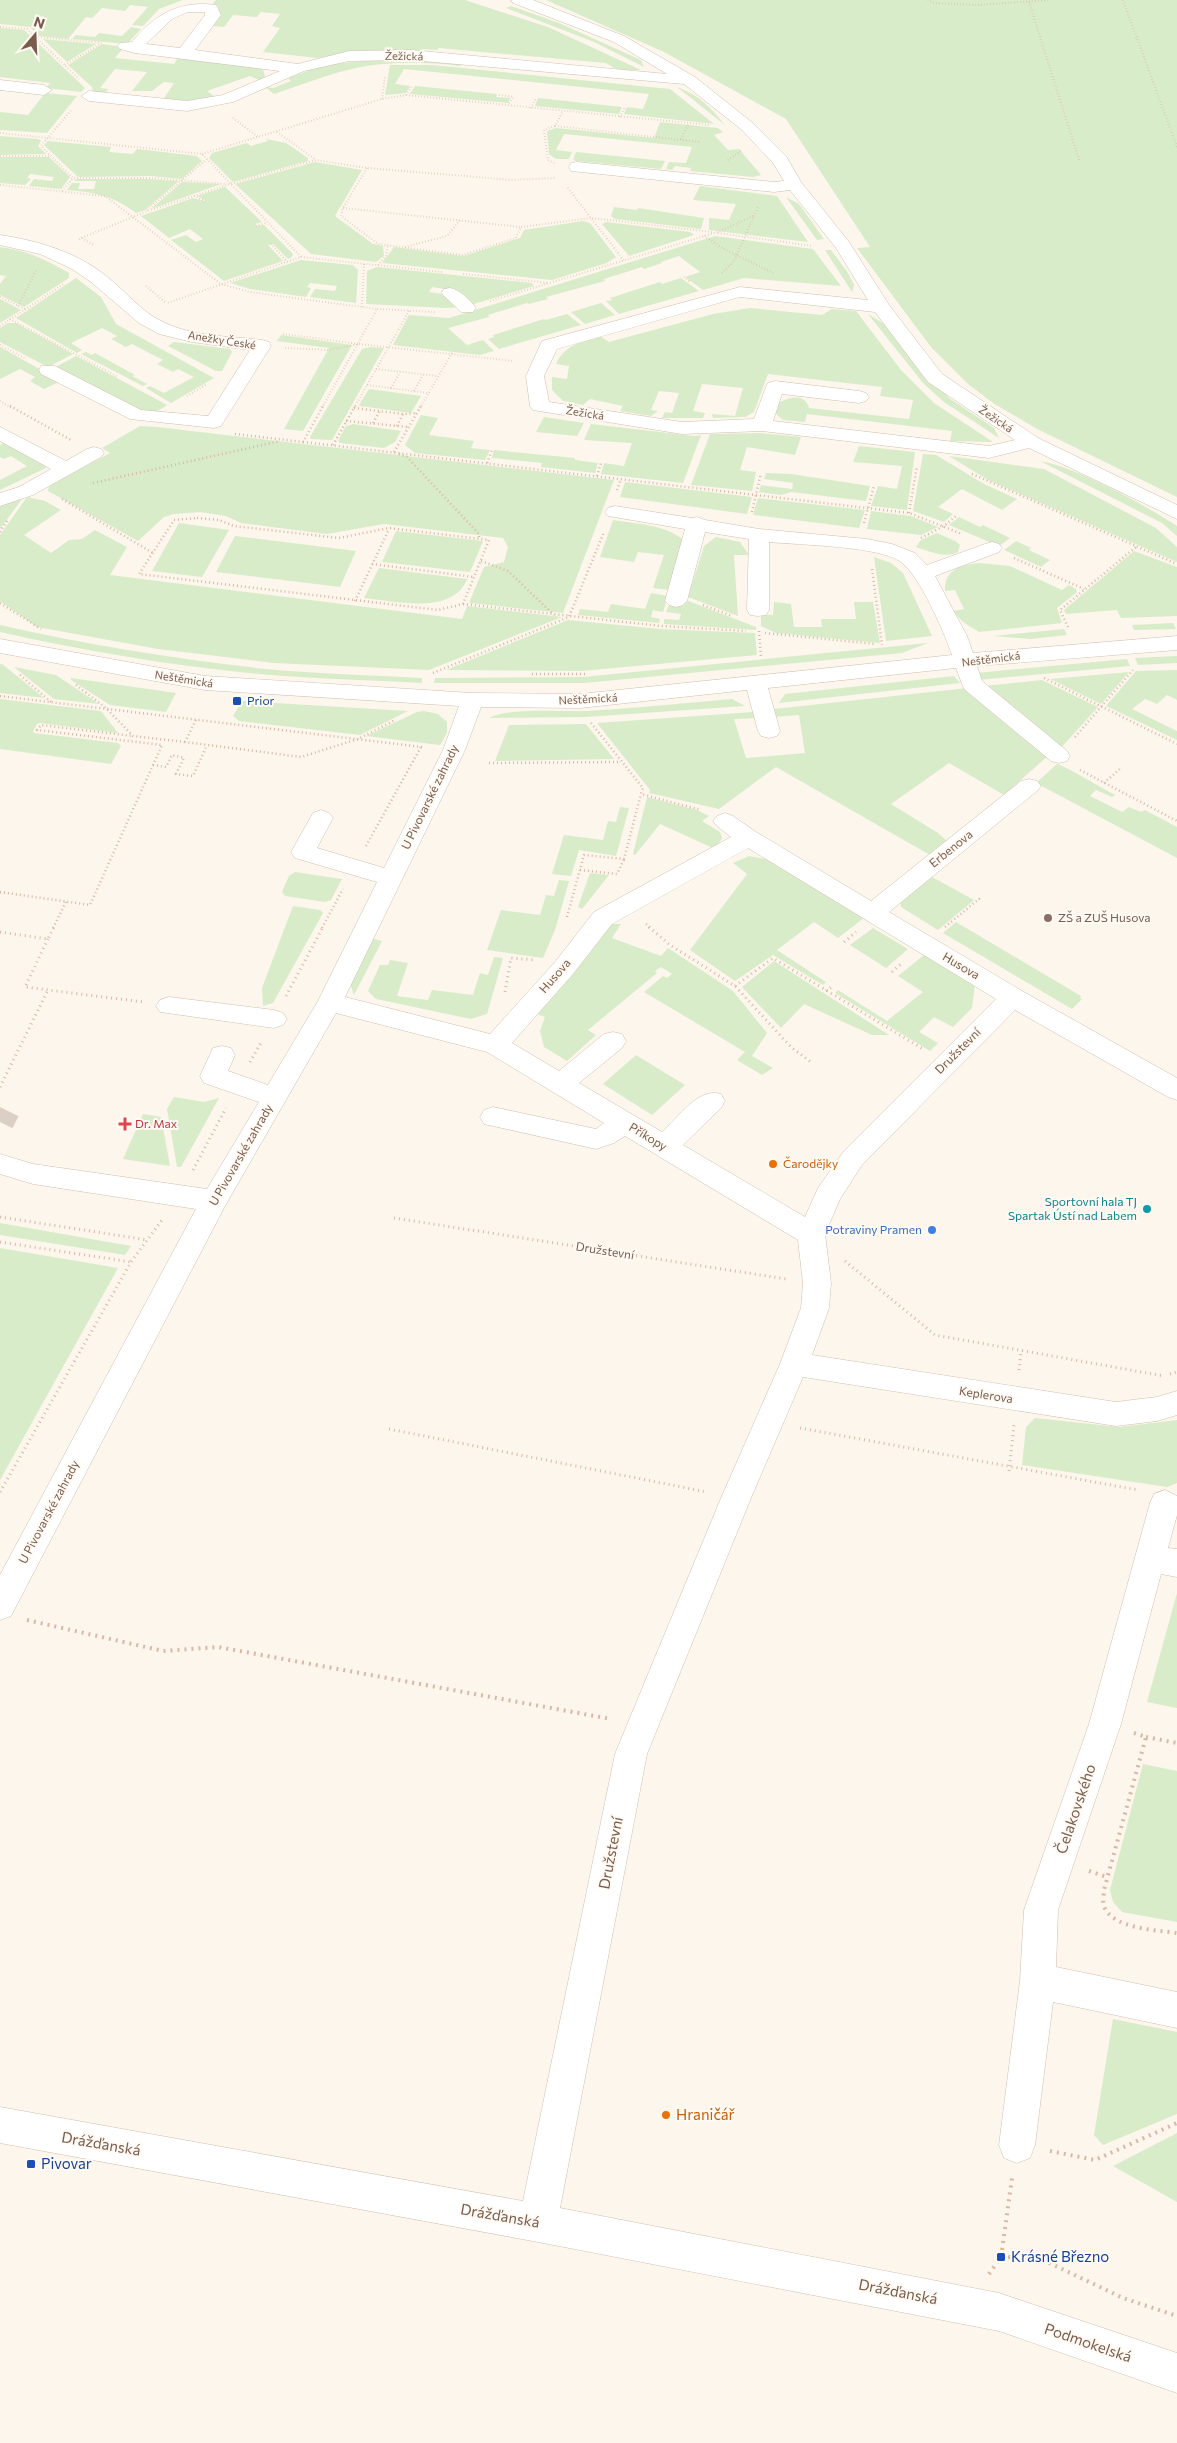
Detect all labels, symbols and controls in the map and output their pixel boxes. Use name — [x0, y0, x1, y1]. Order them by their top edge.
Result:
north arrow — [10, 10, 60, 60]
text: N — [32, 12, 47, 32]
street label: Žežická — [385, 48, 423, 62]
street label: Anežky České — [187, 327, 257, 351]
street label: Žežická — [565, 402, 605, 422]
street label: Žežická — [977, 402, 1016, 435]
street label: Neštěmická — [961, 648, 1021, 669]
street label: Neštěmická — [154, 667, 214, 690]
street label: Neštěmická — [558, 690, 618, 707]
place label: Prior — [247, 693, 275, 707]
marker: Prior — [231, 695, 243, 707]
street label: U Pivovarské zahrady — [398, 742, 461, 851]
street label: Erbenova — [926, 827, 975, 870]
place label: ZŠ a ZUŠ Husova — [1058, 910, 1151, 924]
marker: ZŠ a ZUŠ Husova — [1042, 912, 1054, 924]
street label: Husova — [941, 949, 982, 982]
street label: Husova — [536, 955, 573, 995]
street label: Družstevní — [932, 1024, 984, 1076]
street label: U Pivovarské zahrady — [205, 1101, 275, 1208]
place label: Dr. Max — [135, 1116, 178, 1130]
marker: Dr. Max — [119, 1118, 131, 1130]
street label: Příkopy — [627, 1119, 670, 1153]
place label: Čarodějky — [783, 1156, 838, 1170]
marker: Čarodějky — [767, 1158, 779, 1170]
place label: Sportovní hala TJ Spartak Ústí nad Labem — [1008, 1194, 1137, 1222]
marker: Sportovní hala TJ Spartak Ústí nad Labem — [1141, 1203, 1153, 1215]
place label: Potraviny Pramen — [825, 1222, 922, 1236]
marker: Potraviny Pramen — [926, 1224, 938, 1236]
street label: Družstevní — [575, 1238, 636, 1262]
street label: Keplerova — [958, 1383, 1014, 1405]
street label: U Pivovarské zahrady — [15, 1457, 81, 1566]
street label: Čelakovského — [1050, 1761, 1099, 1856]
street label: Družstevní — [594, 1814, 626, 1891]
place label: Hraničář — [676, 2105, 736, 2123]
marker: Hraničář — [660, 2109, 672, 2121]
street label: Drážďanská — [60, 2127, 142, 2159]
place label: Pivovar — [41, 2154, 92, 2172]
marker: Pivovar — [25, 2158, 37, 2170]
street label: Drážďanská — [459, 2199, 541, 2231]
place label: Krásné Březno — [1011, 2247, 1109, 2265]
marker: Krásné Březno — [995, 2251, 1007, 2263]
street label: Drážďanská — [857, 2275, 939, 2307]
street label: Podmokelská — [1042, 2319, 1134, 2365]

